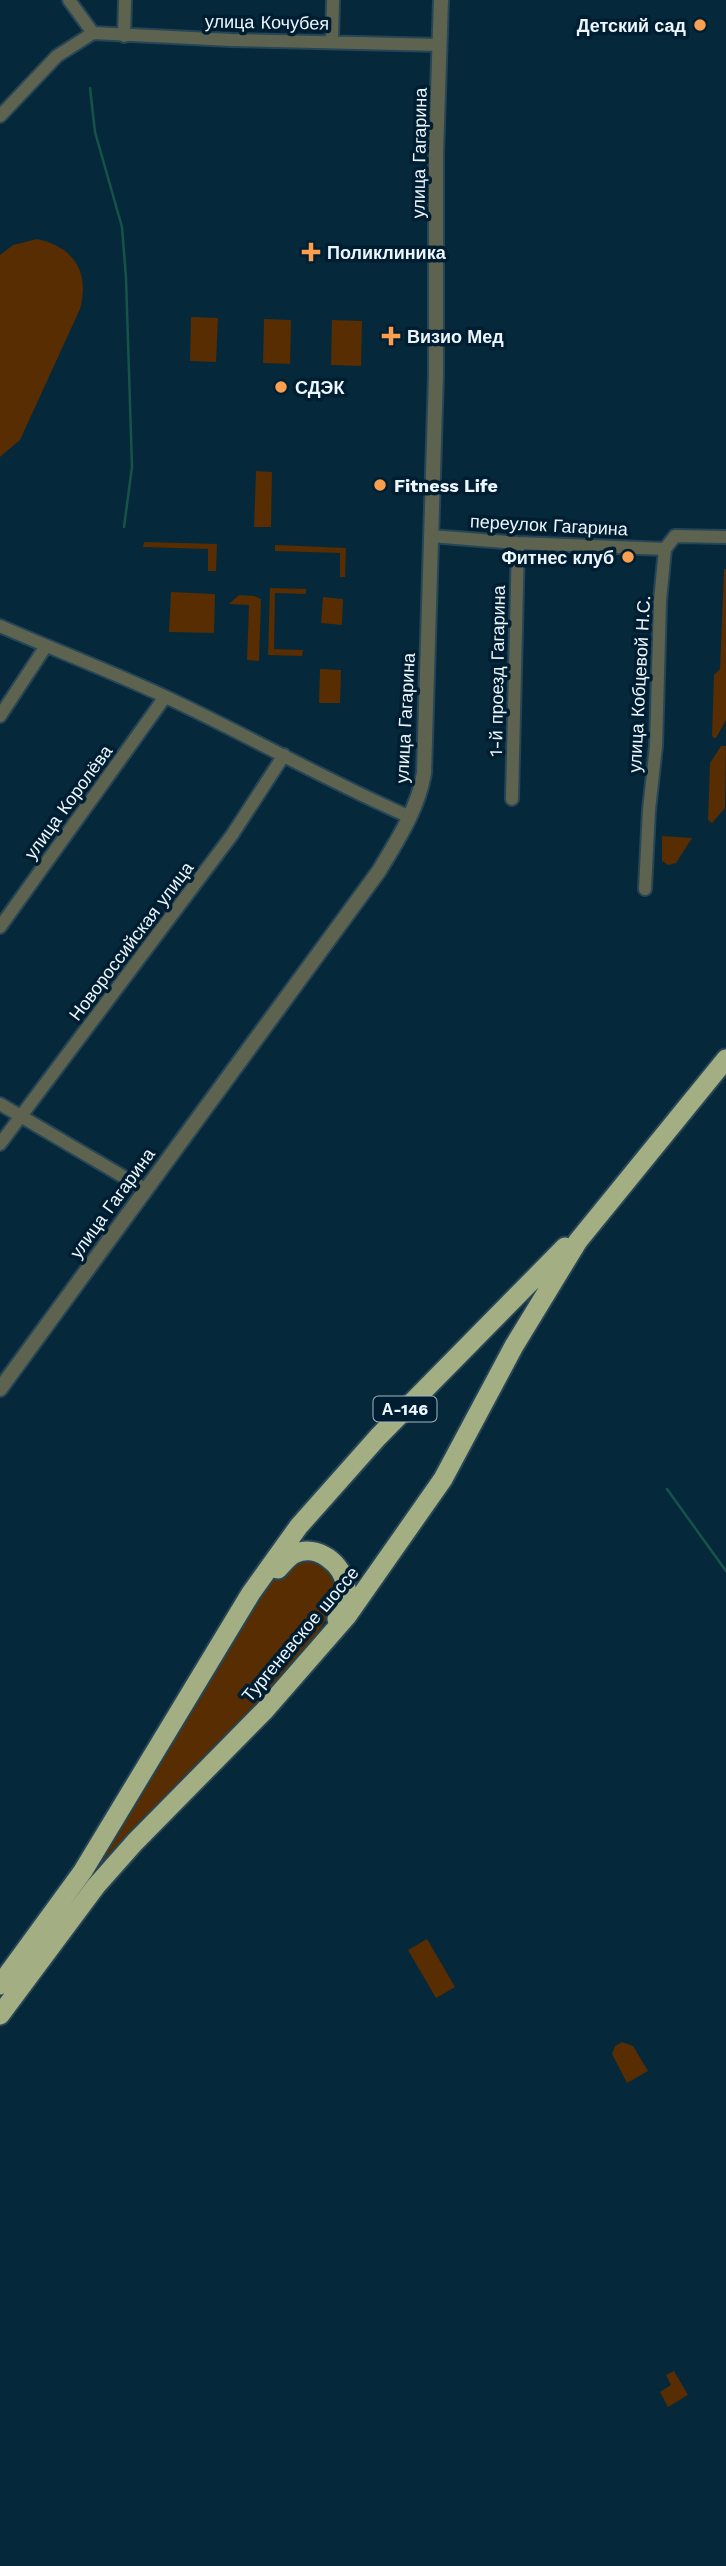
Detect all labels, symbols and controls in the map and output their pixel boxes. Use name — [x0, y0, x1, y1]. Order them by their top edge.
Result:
street label: улица Кочубея — [205, 10, 329, 34]
place label: Детский сад — [577, 15, 687, 36]
marker: Детский сад — [692, 17, 708, 33]
street label: улица Гагарина — [407, 87, 431, 218]
marker: Поликлиника — [301, 242, 321, 262]
place label: Поликлиника — [327, 242, 447, 263]
marker: Визио Мед — [381, 326, 401, 346]
place label: Визио Мед — [407, 326, 504, 347]
place label: СДЭК — [295, 377, 345, 398]
marker: СДЭК — [273, 379, 289, 395]
place label: Fitness Life — [394, 475, 498, 496]
marker: Fitness Life — [372, 477, 388, 493]
street label: переулок Гагарина — [470, 510, 629, 540]
place label: Фитнес клуб — [501, 547, 614, 568]
marker: Фитнес клуб — [620, 549, 636, 565]
street label: 1-й проезд Гагарина — [485, 584, 509, 757]
street label: улица Кобцевой Н.С. — [624, 595, 654, 773]
street label: улица Гагарина — [391, 651, 419, 784]
street label: улица Королёва — [20, 740, 117, 863]
street label: Новороссийская улица — [64, 857, 198, 1024]
street label: улица Гагарина — [65, 1143, 159, 1262]
road number: А-146 — [374, 1396, 436, 1422]
street label: Тургеневское шоссе — [237, 1562, 363, 1706]

